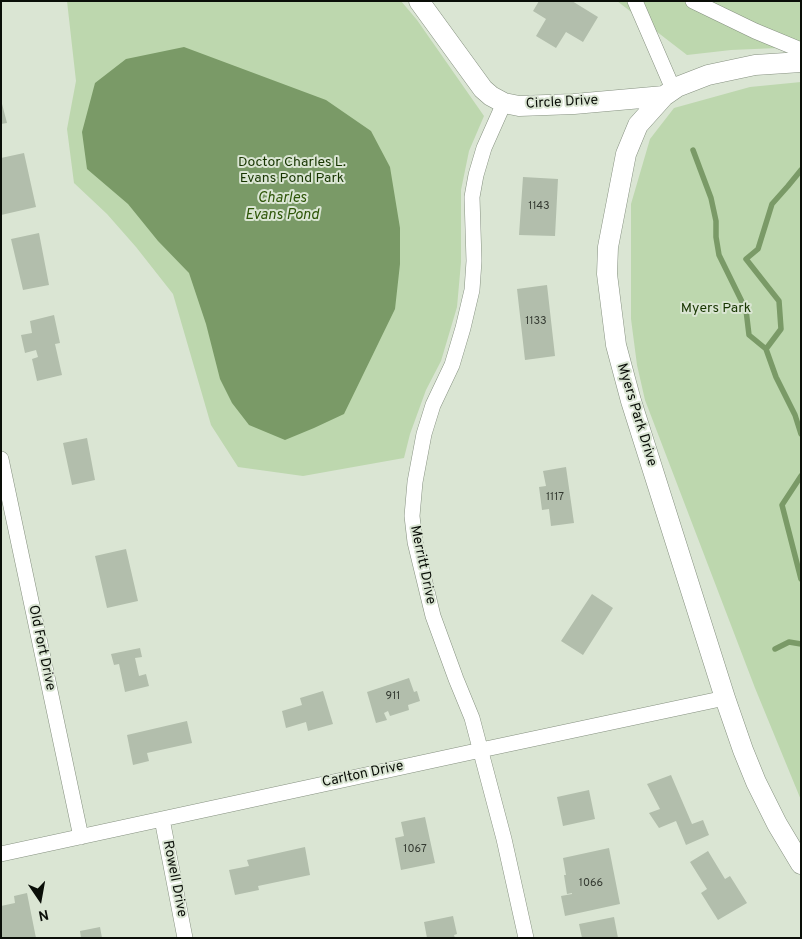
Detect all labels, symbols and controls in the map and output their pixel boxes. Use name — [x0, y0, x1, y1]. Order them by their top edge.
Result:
street label: Circle Drive — [525, 93, 599, 113]
park label: Doctor Charles L. Evans Pond Park — [238, 155, 346, 188]
water label: Charles Evans Pond — [245, 190, 319, 225]
house number: 1143 — [528, 200, 550, 214]
park label: Myers Park — [681, 301, 751, 317]
house number: 1133 — [525, 315, 547, 329]
street label: Myers Park Drive — [612, 361, 660, 469]
house number: 1117 — [546, 491, 564, 505]
street label: Merritt Drive — [405, 524, 439, 606]
street label: Old Fort Drive — [24, 604, 58, 692]
house number: 911 — [386, 690, 400, 704]
street label: Carlton Drive — [321, 758, 405, 792]
street label: Rowell Drive — [158, 839, 190, 919]
house number: 1067 — [403, 843, 427, 857]
north arrow — [15, 874, 65, 924]
house number: 1066 — [579, 877, 603, 891]
text: N — [37, 905, 50, 924]

